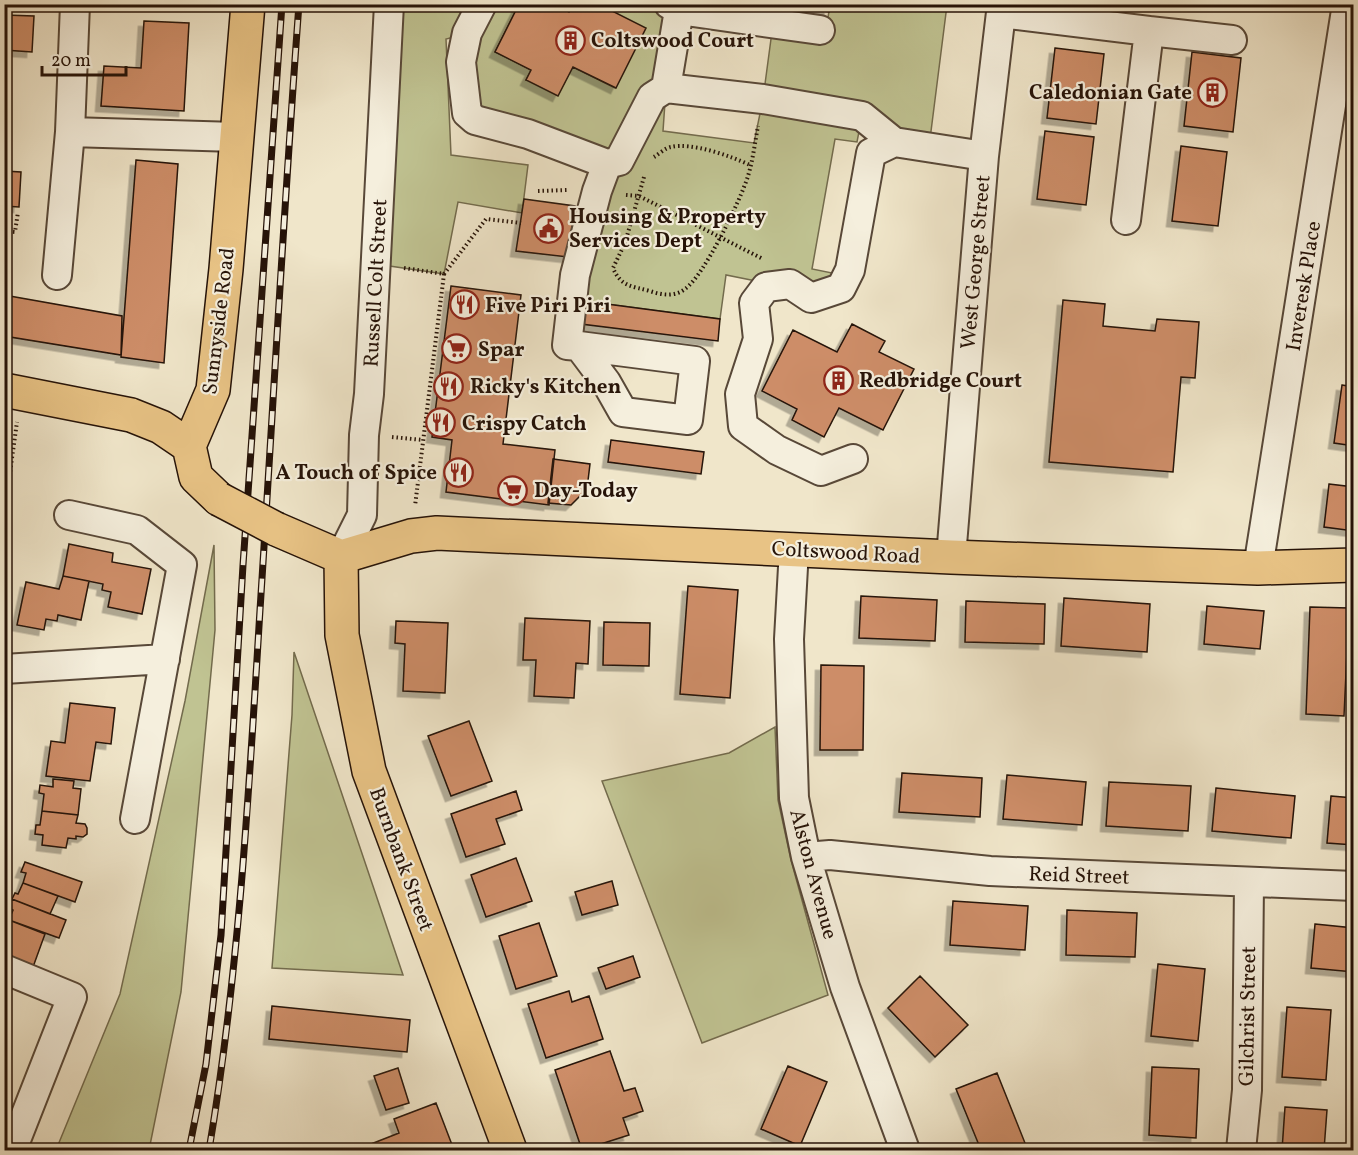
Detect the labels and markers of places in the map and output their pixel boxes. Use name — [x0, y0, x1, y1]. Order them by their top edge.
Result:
building icon: Coltswood Court — [554, 24, 586, 56]
place label: Coltswood Court — [591, 27, 754, 56]
building icon: Caledonian Gate — [1197, 76, 1229, 108]
place label: Caledonian Gate — [1029, 79, 1192, 108]
place label: Housing & Property Services Dept — [569, 203, 766, 256]
public building icon: Housing & Property Services Dept — [532, 212, 564, 244]
restaurant icon: Five Piri Piri — [448, 289, 480, 321]
place label: Five Piri Piri — [485, 292, 611, 321]
supermarket icon: Spar — [441, 333, 473, 365]
place label: Spar — [478, 336, 524, 365]
building icon: Redbridge Court — [822, 364, 854, 396]
place label: Redbridge Court — [859, 367, 1022, 396]
restaurant icon: Ricky's Kitchen — [433, 370, 465, 402]
place label: Ricky's Kitchen — [470, 373, 622, 402]
restaurant icon: Crispy Catch — [425, 407, 457, 439]
place label: Crispy Catch — [462, 410, 587, 439]
restaurant icon: A Touch of Spice — [442, 456, 474, 488]
place label: A Touch of Spice — [275, 459, 437, 488]
supermarket icon: Day-Today — [497, 474, 529, 506]
place label: Day-Today — [534, 477, 638, 506]

